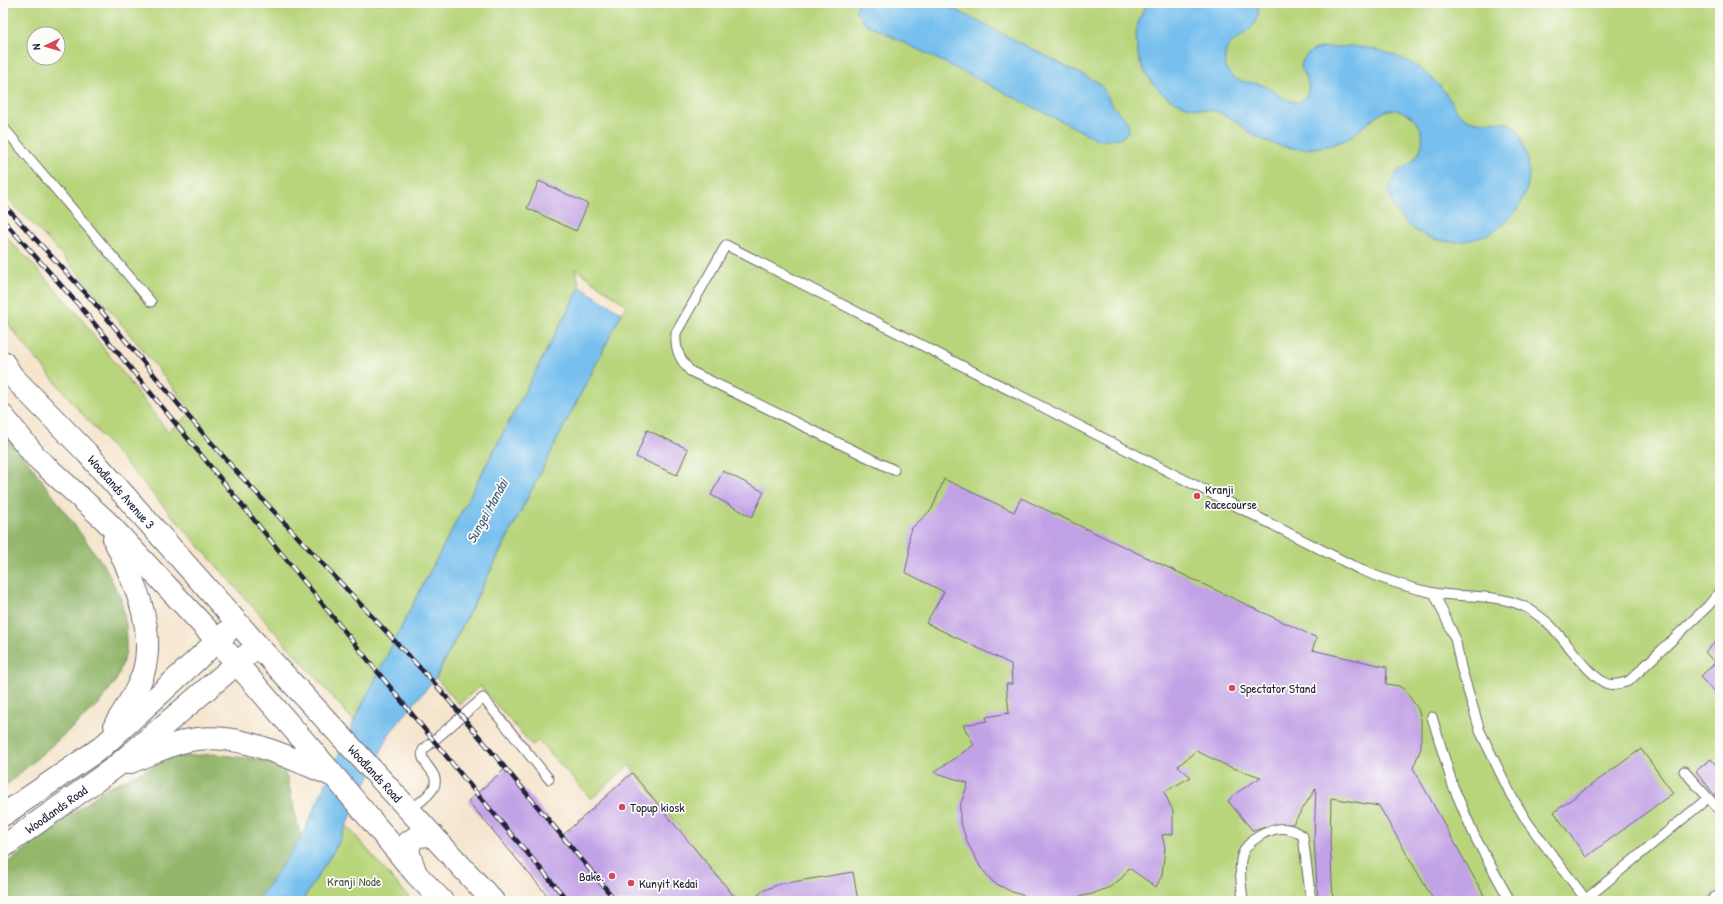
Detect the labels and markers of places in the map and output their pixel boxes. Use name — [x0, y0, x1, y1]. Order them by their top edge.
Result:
place label: Kranji Racecourse — [1205, 480, 1257, 513]
marker: Kranji Racecourse — [1192, 491, 1202, 501]
place label: Spectator Stand — [1240, 679, 1316, 697]
marker: Spectator Stand — [1227, 683, 1237, 693]
place label: Topup kiosk — [630, 798, 685, 816]
marker: Topup kiosk — [617, 802, 627, 812]
place label: Bake. — [579, 867, 604, 885]
marker: Bake. — [607, 871, 617, 881]
place label: Kunyit Kedai — [639, 874, 698, 892]
marker: Kunyit Kedai — [626, 878, 636, 888]

